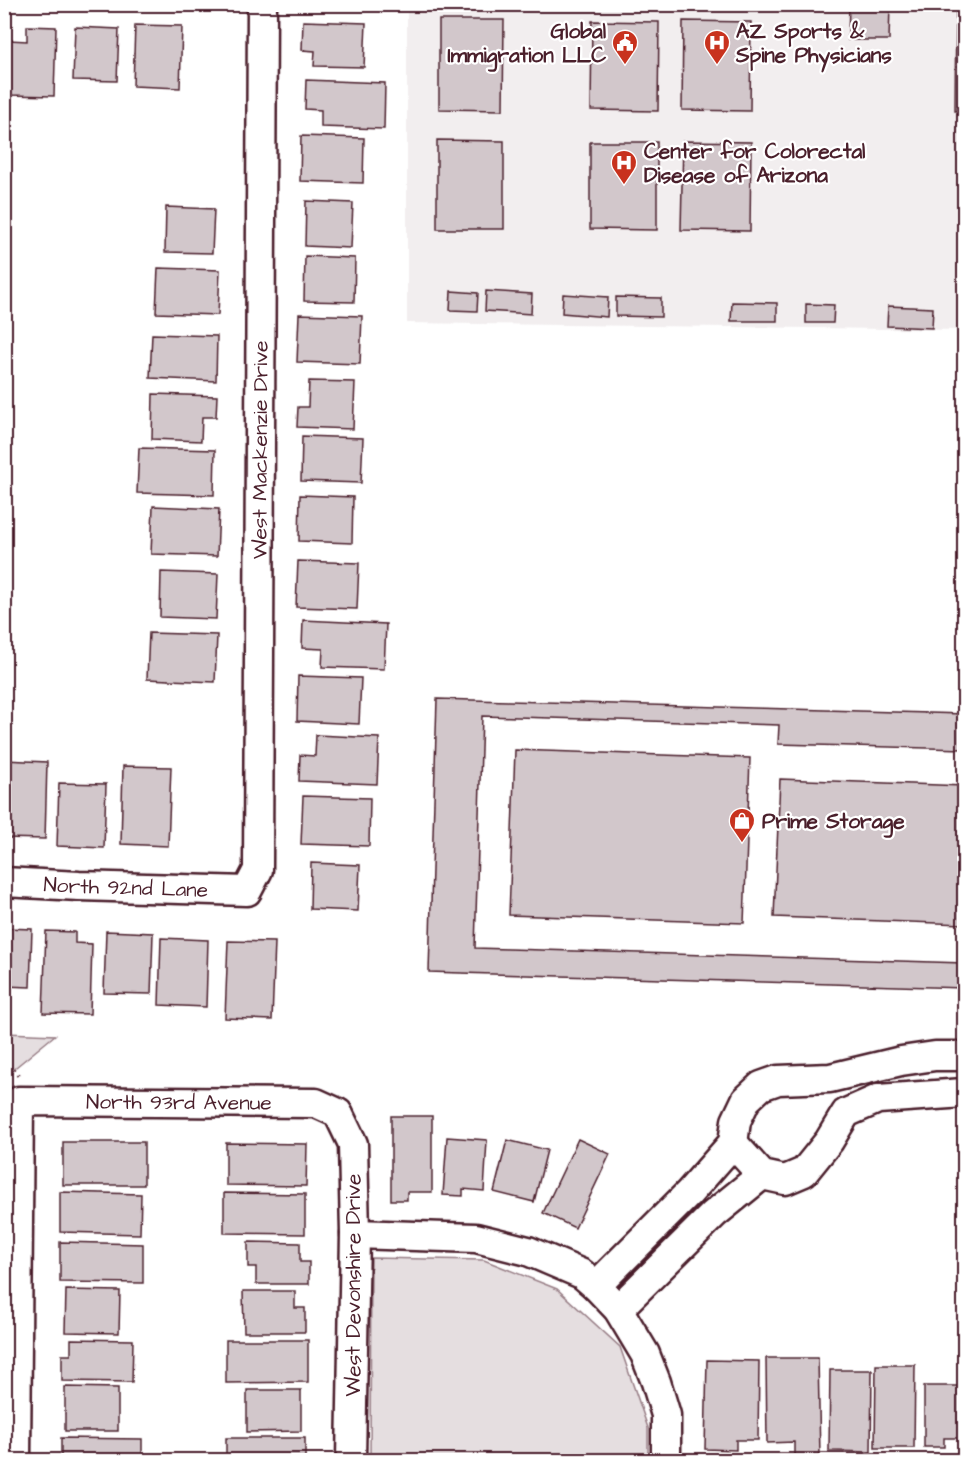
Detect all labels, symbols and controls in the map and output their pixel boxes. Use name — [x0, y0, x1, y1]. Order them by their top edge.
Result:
place label: Global Immigration LLC — [448, 17, 607, 72]
place label: AZ Sports & Spine Physicians — [735, 17, 892, 73]
public building icon: Global Immigration LLC — [610, 28, 640, 66]
hospital icon: AZ Sports & Spine Physicians — [702, 28, 732, 66]
place label: Center for Colorectal Disease of Arizona — [644, 137, 866, 190]
hospital icon: Center for Colorectal Disease of Arizona — [609, 148, 639, 186]
street label: West Mackenzie Drive — [245, 340, 275, 559]
shop icon: Prime Storage — [727, 806, 757, 844]
place label: Prime Storage — [762, 807, 905, 838]
street label: North 92nd Lane — [43, 870, 209, 904]
street label: North 93rd Avenue — [86, 1087, 272, 1117]
street label: West Devonshire Drive — [339, 1174, 368, 1396]

